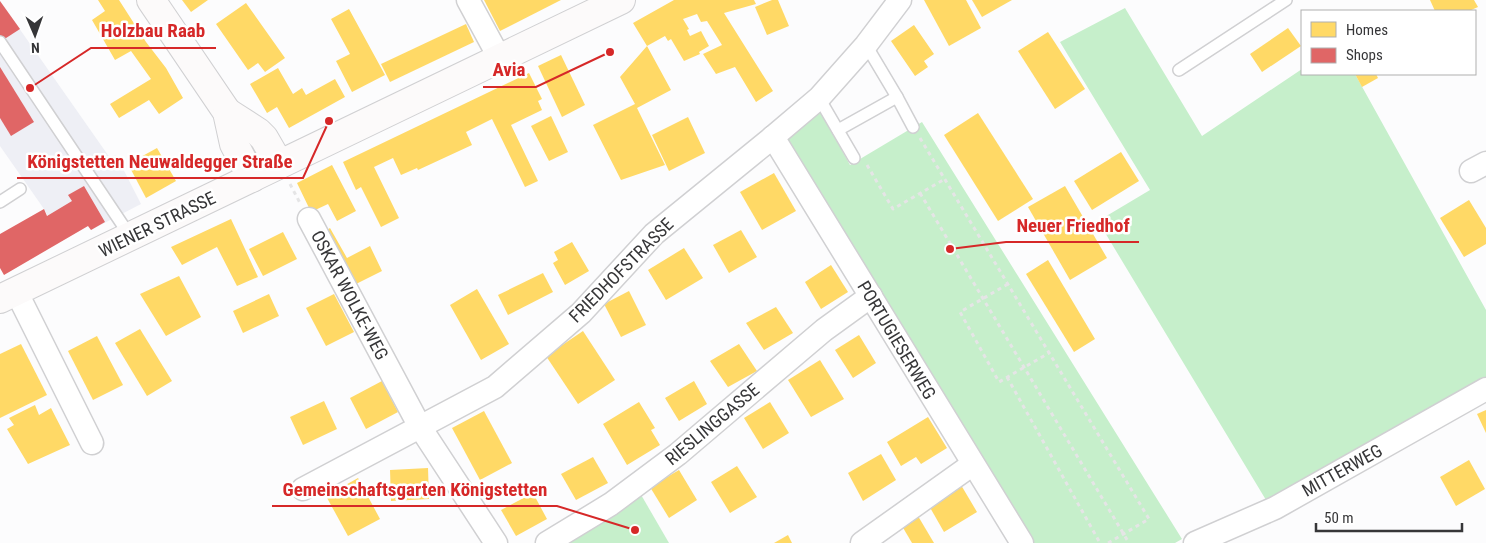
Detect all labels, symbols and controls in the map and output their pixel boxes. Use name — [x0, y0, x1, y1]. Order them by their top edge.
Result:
north arrow — [10, 10, 60, 60]
legend — [1301, 10, 1476, 75]
callout: Holzbau Raab — [91, 14, 216, 48]
text: Holzbau Raab — [101, 19, 205, 42]
text: Homes — [1346, 21, 1388, 39]
text: N — [31, 40, 40, 56]
text: Shops — [1346, 46, 1383, 64]
callout: Avia — [483, 53, 536, 87]
text: Avia — [492, 58, 526, 81]
callout: Königstetten Neuwaldegger Straße — [17, 144, 303, 178]
text: Königstetten Neuwaldegger Straße — [27, 150, 293, 173]
street label: WIENER STRASSE — [95, 187, 219, 261]
callout: Neuer Friedhof — [1006, 208, 1139, 242]
street label: FRIEDHOFSTRASSE — [564, 213, 678, 327]
text: Neuer Friedhof — [1016, 214, 1130, 237]
street label: OSKAR WOLKE-WEG — [307, 227, 393, 363]
street label: PORTUGIESERWEG — [853, 277, 941, 403]
street label: RIESLINGGASSE — [661, 379, 763, 469]
street label: MITTERWEG — [1298, 439, 1386, 501]
callout: Gemeinschaftsgarten Königstetten — [272, 472, 557, 506]
text: Gemeinschaftsgarten Königstetten — [283, 478, 547, 501]
scale bar — [1316, 500, 1462, 532]
text: 50 m — [1324, 509, 1354, 527]

